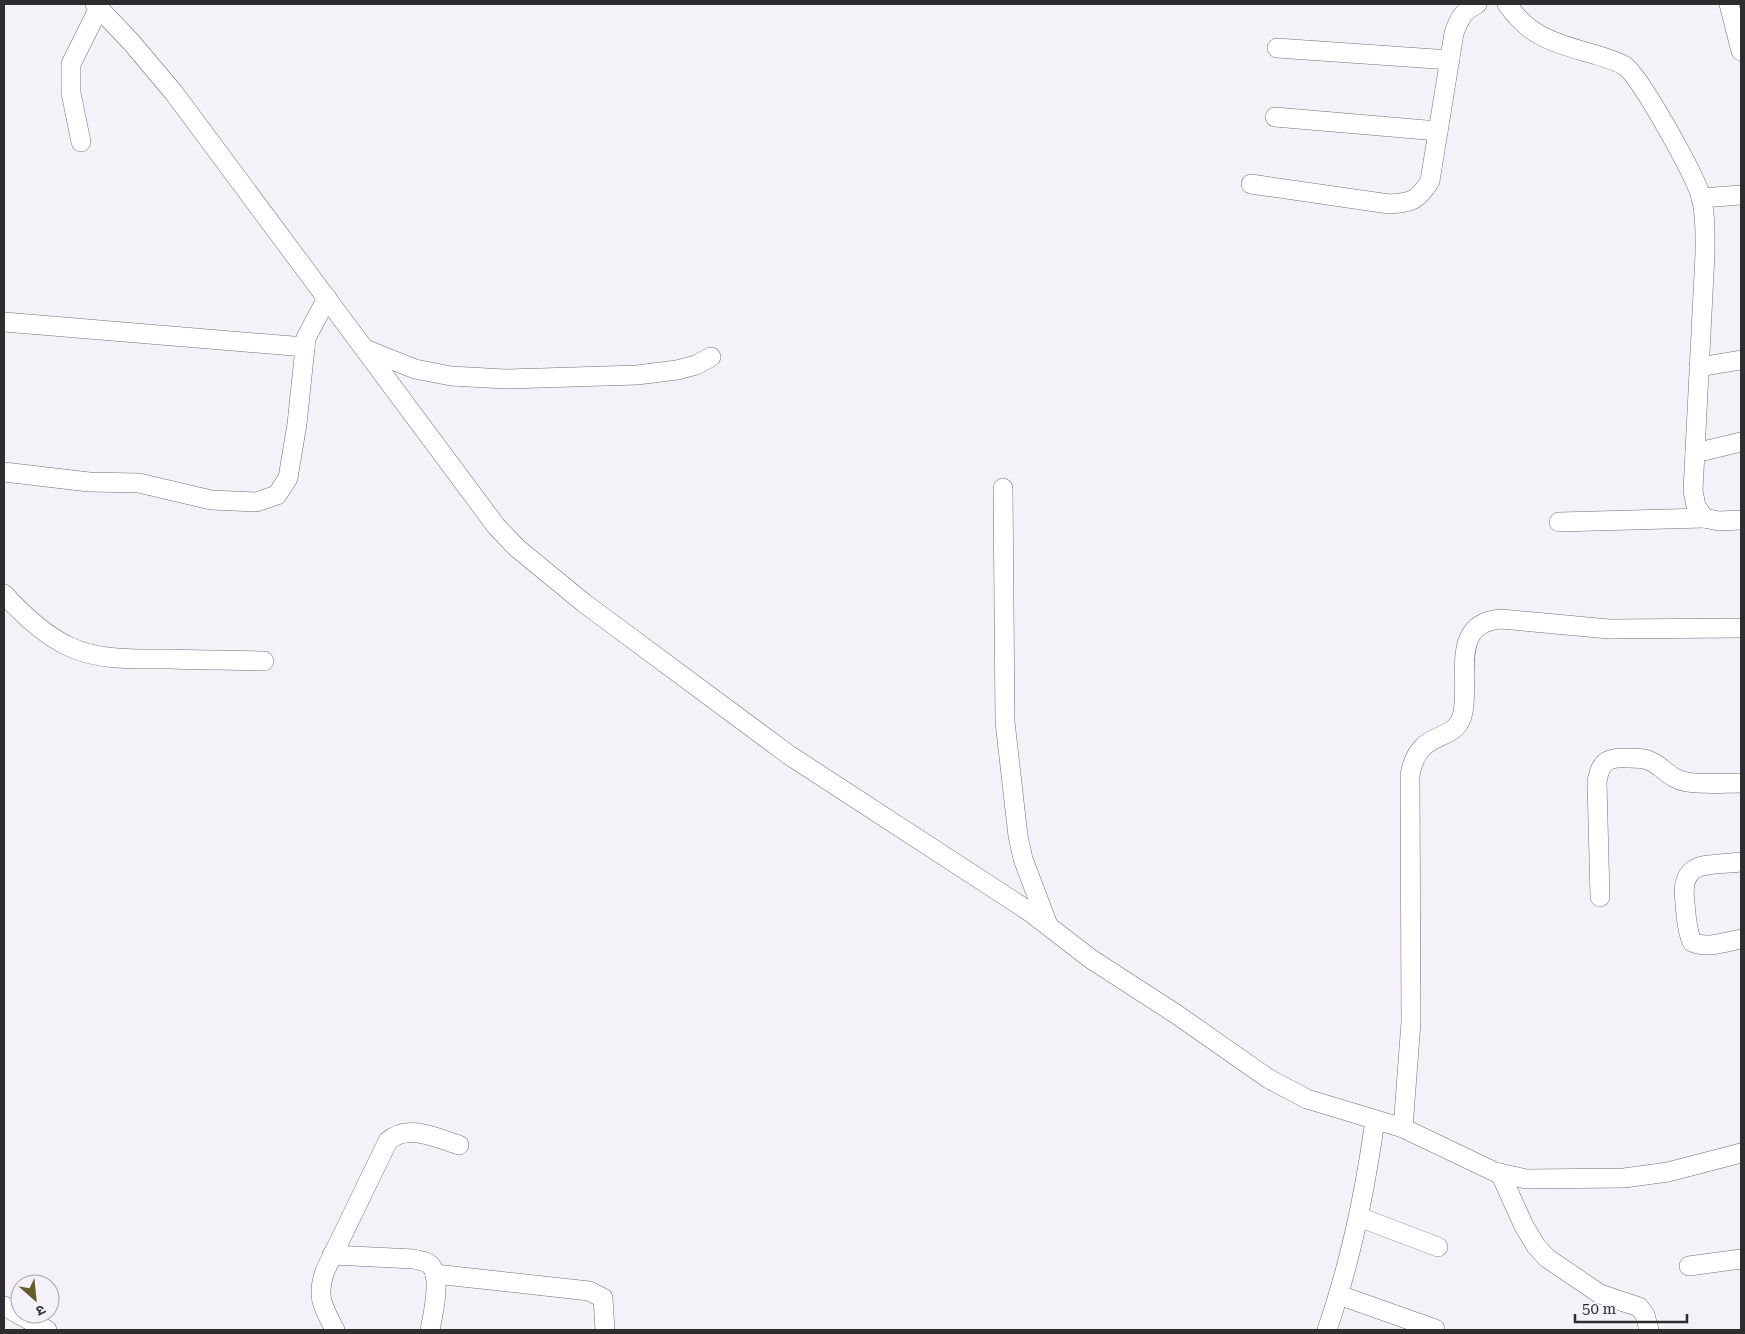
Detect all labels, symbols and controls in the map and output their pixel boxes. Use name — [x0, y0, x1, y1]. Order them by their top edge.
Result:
north arrow — [10, 1274, 60, 1324]
scale bar — [1575, 1292, 1688, 1324]
text: 50 m — [1582, 1300, 1617, 1318]
text: उ — [33, 1302, 48, 1320]

